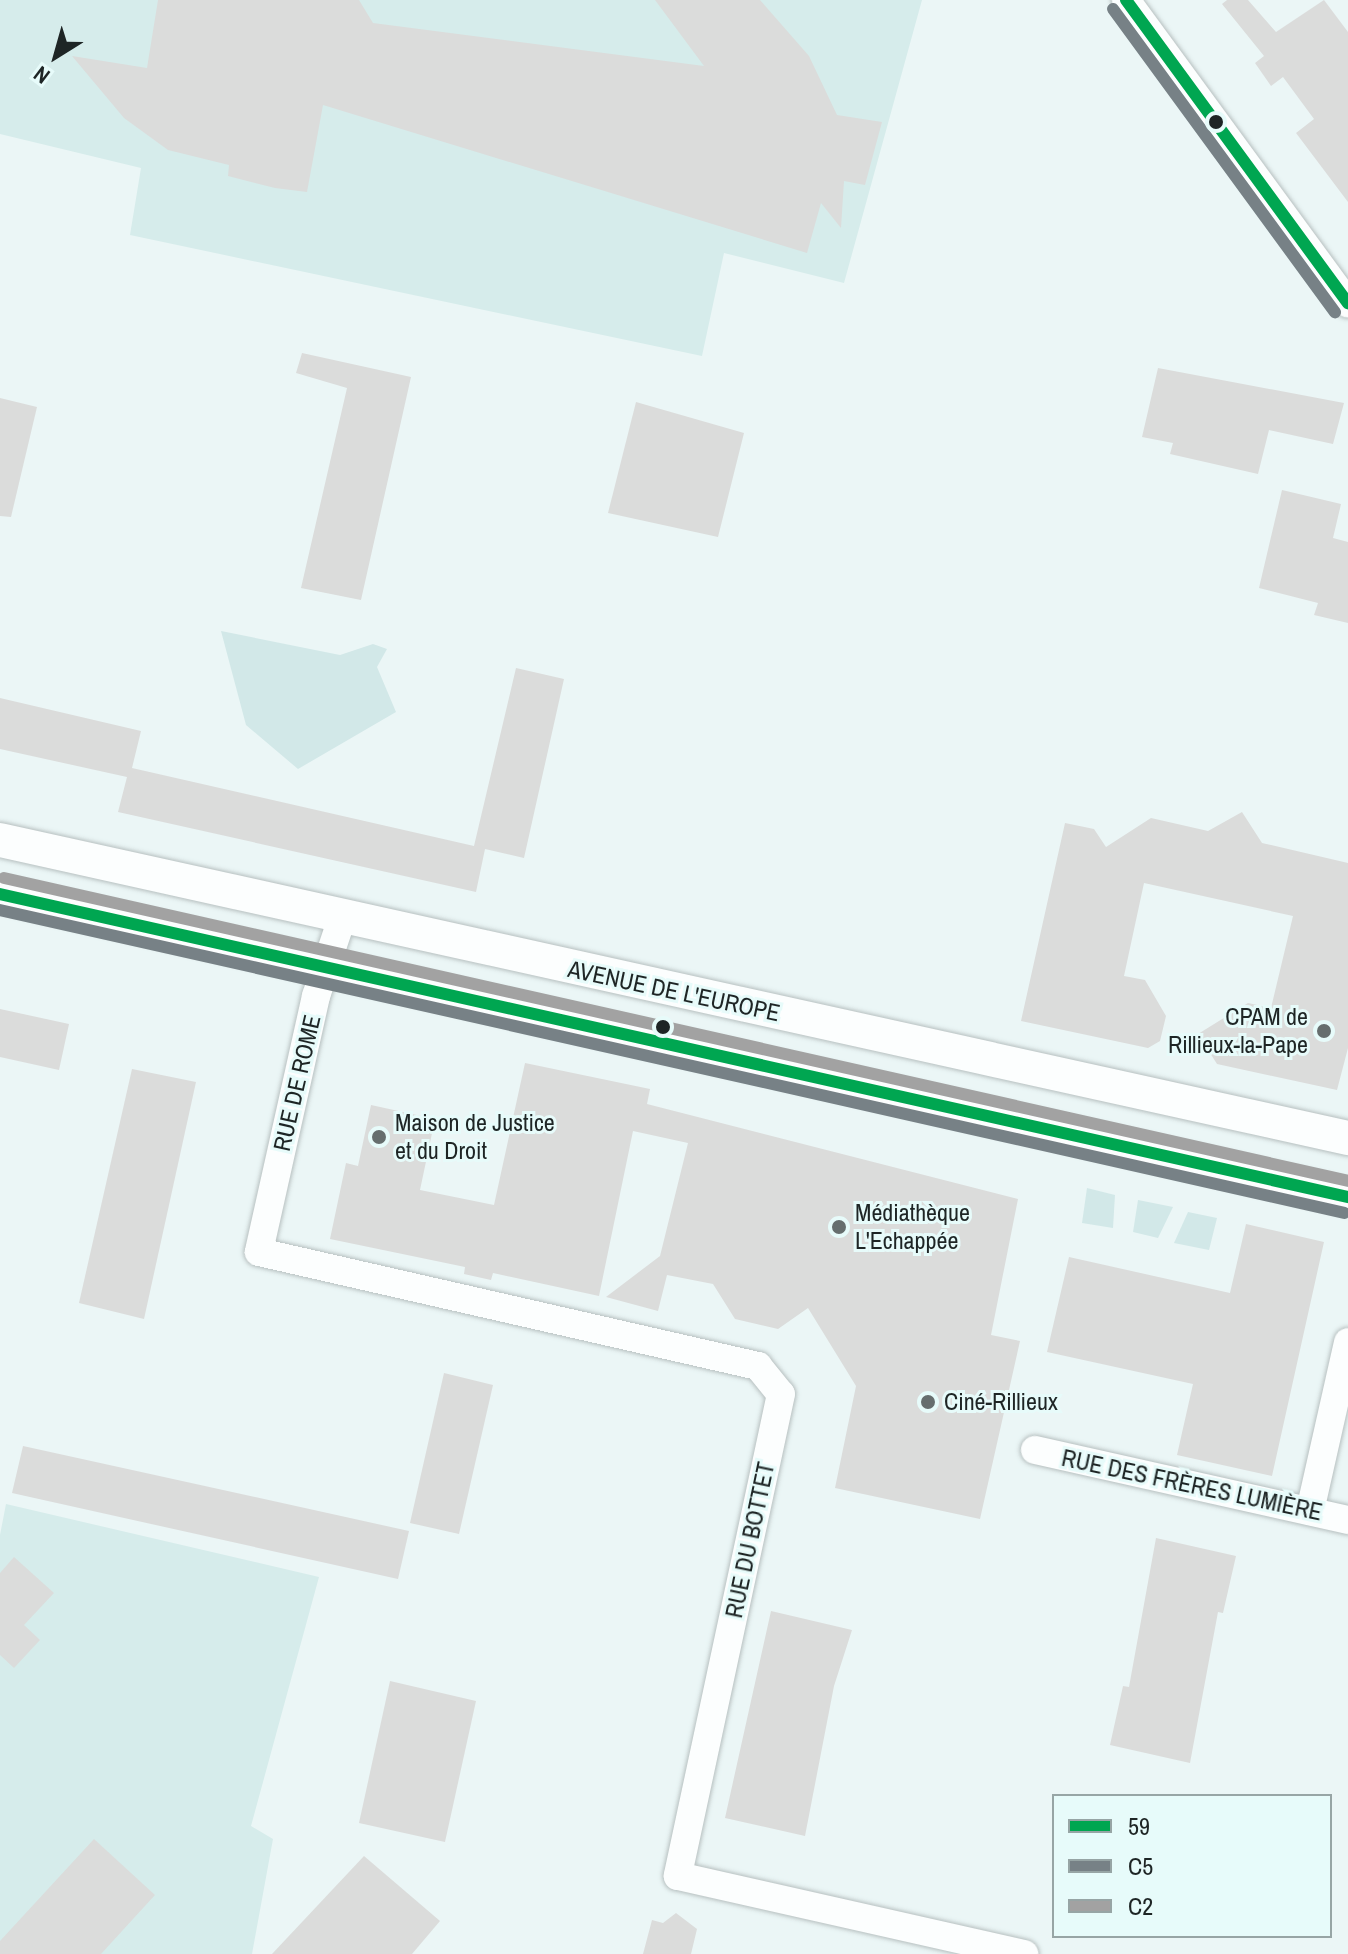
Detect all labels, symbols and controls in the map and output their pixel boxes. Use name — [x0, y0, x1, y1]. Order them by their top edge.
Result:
north arrow — [16, 16, 96, 96]
text: N — [27, 59, 56, 91]
unlabelled marker — [1208, 114, 1224, 130]
street label: AVENUE DE L'EUROPE — [566, 955, 782, 1027]
place label: CPAM de Rillieux-la-Pape — [1168, 1003, 1308, 1059]
street label: RUE DE ROME — [267, 1012, 327, 1154]
unlabelled marker — [655, 1019, 671, 1035]
marker: CPAM de Rillieux-la-Pape — [1315, 1022, 1333, 1040]
place label: Maison de Justice et du Droit — [395, 1109, 555, 1165]
marker: Maison de Justice et du Droit — [370, 1128, 388, 1146]
place label: Médiathèque L'Echappée — [855, 1199, 970, 1255]
marker: Médiathèque L'Echappée — [830, 1218, 848, 1236]
place label: Ciné-Rillieux — [944, 1388, 1058, 1416]
marker: Ciné-Rillieux — [919, 1393, 937, 1411]
street label: RUE DES FRÈRES LUMIÈRE — [1059, 1443, 1325, 1527]
street label: RUE DU BOTTET — [719, 1459, 781, 1621]
legend — [1052, 1794, 1332, 1938]
text: 59 — [1128, 1810, 1150, 1842]
text: C5 — [1128, 1850, 1153, 1882]
text: C2 — [1128, 1890, 1153, 1922]

